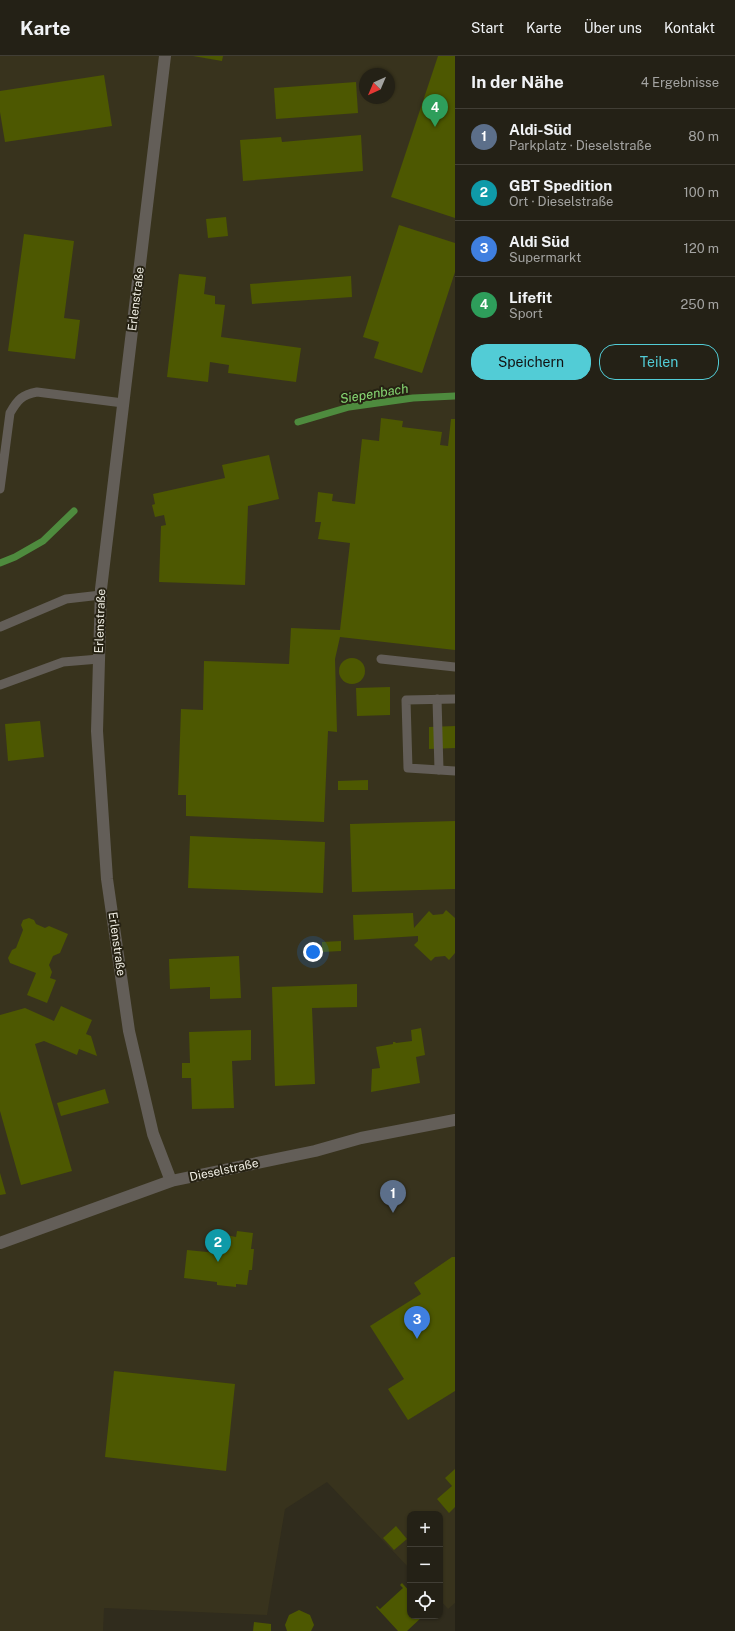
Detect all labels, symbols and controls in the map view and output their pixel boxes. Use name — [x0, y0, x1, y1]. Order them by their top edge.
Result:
text: Karte — [20, 17, 70, 39]
text: Start — [471, 20, 504, 36]
text: Karte — [526, 20, 562, 36]
text: Über uns — [584, 20, 642, 36]
text: Kontakt — [664, 20, 715, 36]
north arrow — [359, 68, 395, 104]
text: In der Nähe — [471, 72, 564, 92]
text: 4 Ergebnisse — [641, 75, 719, 90]
pin: 4 — [422, 94, 448, 127]
text: Aldi-Süd — [509, 121, 572, 138]
text: 1 — [481, 129, 487, 144]
text: 80 m — [688, 129, 719, 144]
text: Parkplatz · Dieselstraße — [509, 138, 652, 153]
text: GBT Spedition — [509, 177, 612, 194]
text: 2 — [480, 185, 488, 200]
text: 100 m — [683, 185, 719, 200]
text: Ort · Dieselstraße — [509, 194, 613, 209]
text: Aldi Süd — [509, 233, 569, 250]
text: 3 — [480, 241, 488, 256]
text: 120 m — [684, 241, 719, 256]
text: Supermarkt — [509, 250, 581, 265]
street label: Erlenstraße — [125, 266, 147, 332]
text: Lifefit — [509, 289, 552, 306]
text: 4 — [480, 297, 488, 312]
text: 250 m — [681, 297, 719, 312]
text: Sport — [509, 306, 543, 321]
button: Speichern — [471, 344, 591, 380]
button: Teilen — [599, 344, 719, 380]
water label: Siepenbach — [339, 381, 409, 406]
street label: Erlenstraße — [92, 588, 108, 654]
street label: Erlenstraße — [106, 911, 128, 977]
your location — [303, 942, 323, 962]
street label: Dieselstraße — [188, 1156, 260, 1184]
pin: 1 — [380, 1180, 406, 1213]
pin: 2 — [205, 1229, 231, 1262]
pin: 3 — [404, 1306, 430, 1339]
map controls — [407, 1511, 443, 1619]
button: + — [407, 1511, 443, 1547]
button: − — [407, 1547, 443, 1583]
button: locate — [407, 1583, 443, 1619]

